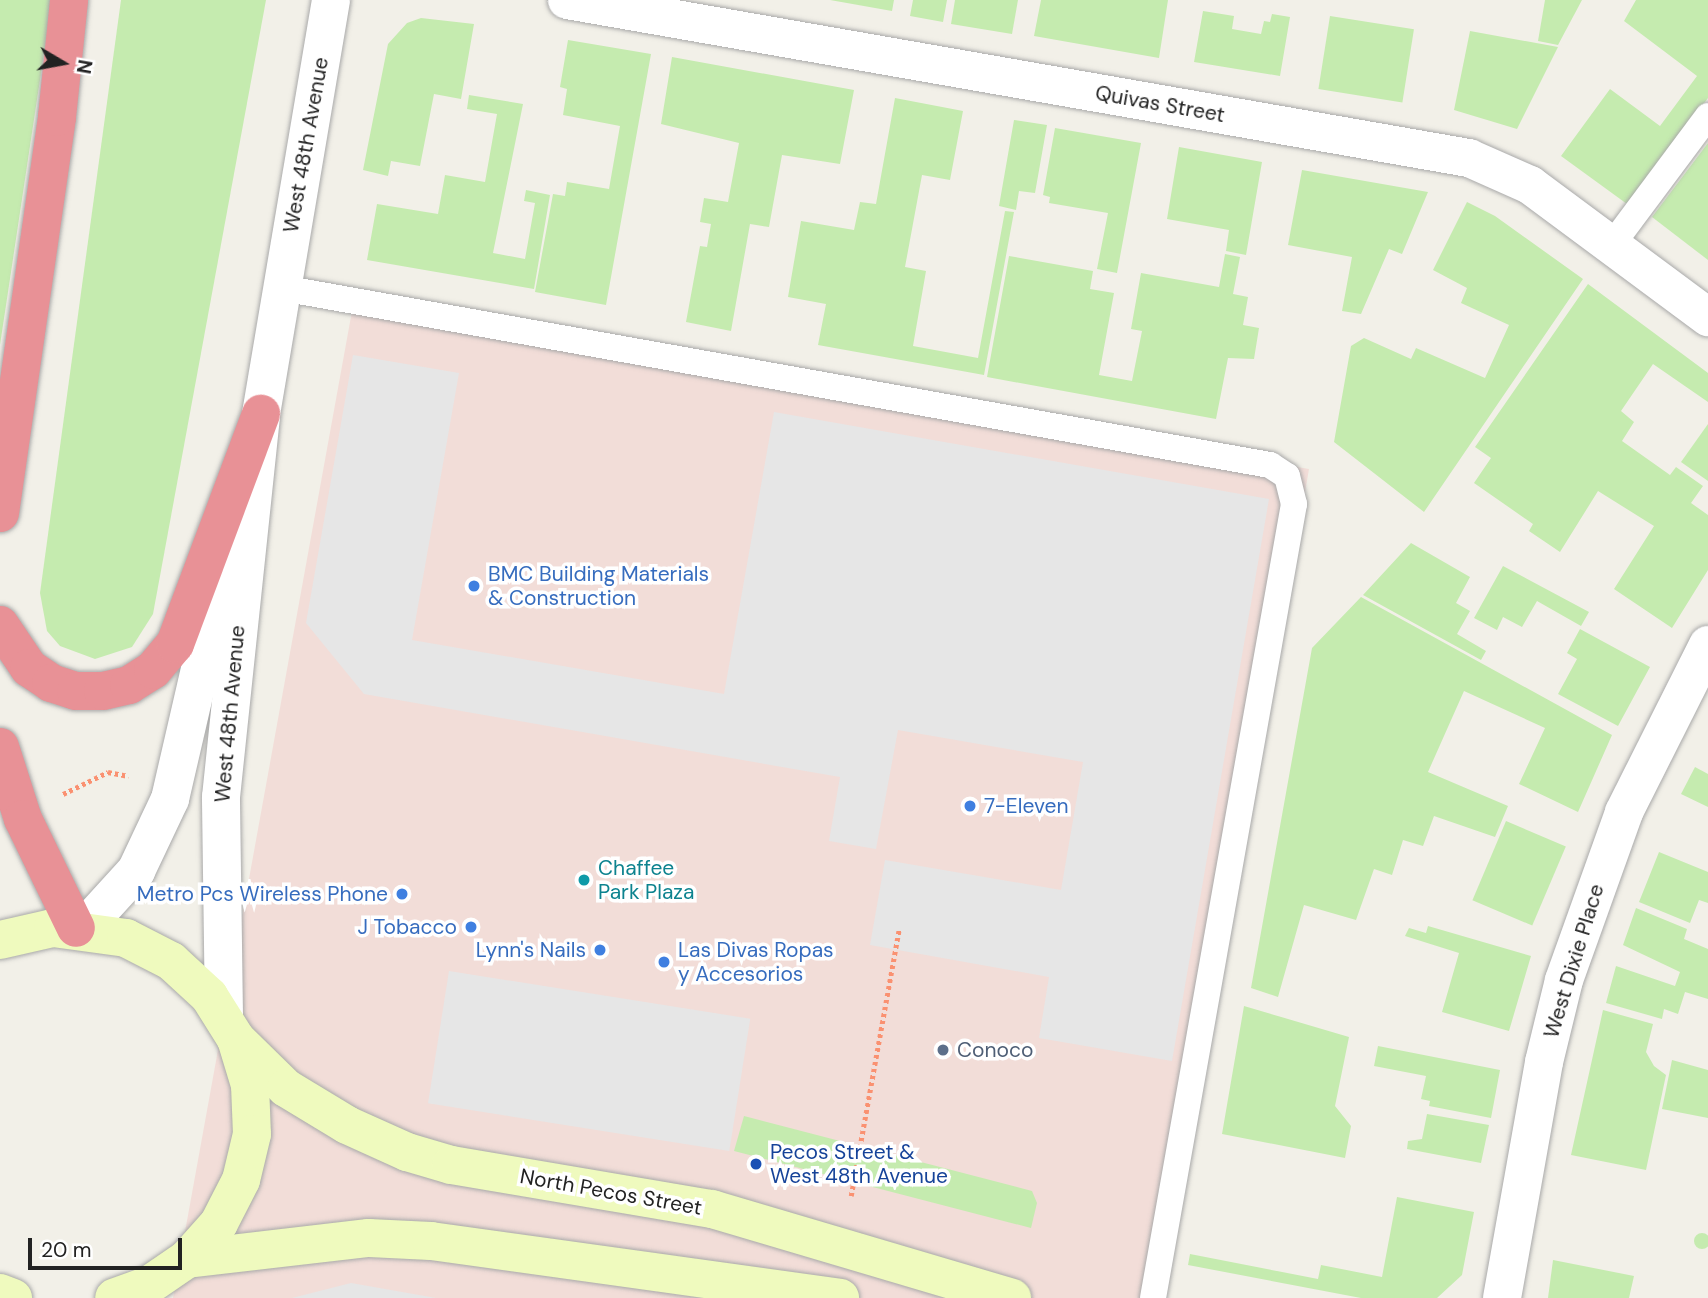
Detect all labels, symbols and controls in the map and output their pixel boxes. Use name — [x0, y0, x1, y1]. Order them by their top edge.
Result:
north arrow — [28, 28, 98, 98]
street label: West 48th Avenue — [278, 55, 334, 235]
text: N — [71, 58, 98, 76]
street label: Quivas Street — [1093, 80, 1227, 128]
place label: BMC Building Materials & Construction — [488, 561, 709, 611]
marker: BMC Building Materials & Construction — [466, 578, 482, 594]
street label: West 48th Avenue — [210, 624, 250, 804]
place label: 7-Eleven — [984, 793, 1068, 819]
marker: 7-Eleven — [962, 798, 978, 814]
place label: Chaffee Park Plaza — [598, 855, 694, 905]
marker: Chaffee Park Plaza — [576, 872, 592, 888]
place label: Metro Pcs Wireless Phone — [137, 881, 388, 907]
street label: West Dixie Place — [1539, 881, 1609, 1041]
marker: Metro Pcs Wireless Phone — [394, 886, 410, 902]
place label: J Tobacco — [358, 914, 457, 940]
marker: J Tobacco — [463, 919, 479, 935]
place label: Lynn's Nails — [476, 937, 586, 963]
place label: Las Divas Ropas y Accesorios — [678, 937, 834, 987]
marker: Lynn's Nails — [592, 942, 608, 958]
marker: Las Divas Ropas y Accesorios — [656, 954, 672, 970]
place label: Conoco — [957, 1037, 1033, 1063]
marker: Conoco — [935, 1042, 951, 1058]
place label: Pecos Street & West 48th Avenue — [770, 1139, 948, 1189]
marker: Pecos Street & West 48th Avenue — [748, 1156, 764, 1172]
street label: North Pecos Street — [518, 1164, 704, 1220]
scale bar — [32, 1224, 186, 1268]
text: 20 m — [41, 1236, 92, 1264]

